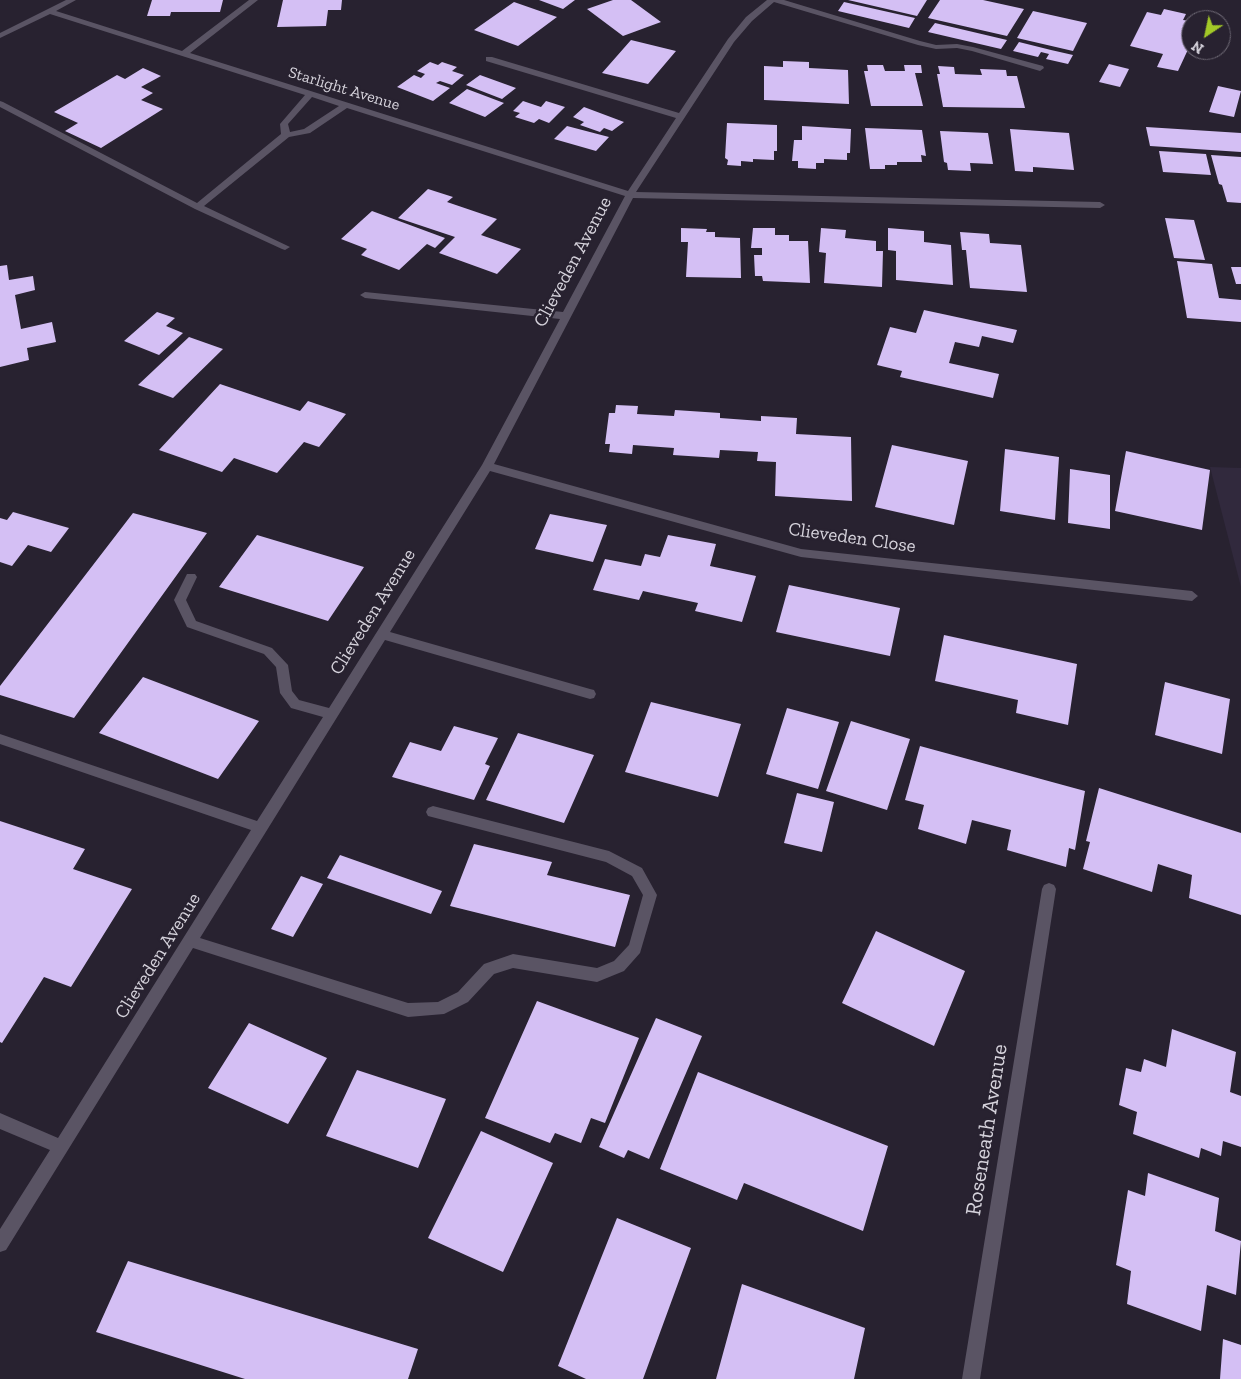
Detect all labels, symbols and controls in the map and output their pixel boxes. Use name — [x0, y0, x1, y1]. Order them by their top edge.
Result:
north arrow — [1181, 10, 1231, 60]
text: N — [1189, 37, 1207, 57]
street label: Starlight Avenue — [286, 63, 402, 115]
street label: Clieveden Avenue — [529, 193, 617, 331]
street label: Clieveden Close — [787, 518, 917, 558]
street label: Clieveden Avenue — [325, 545, 421, 679]
street label: Clieveden Avenue — [110, 889, 206, 1023]
street label: Roseneath Avenue — [960, 1042, 1014, 1218]

